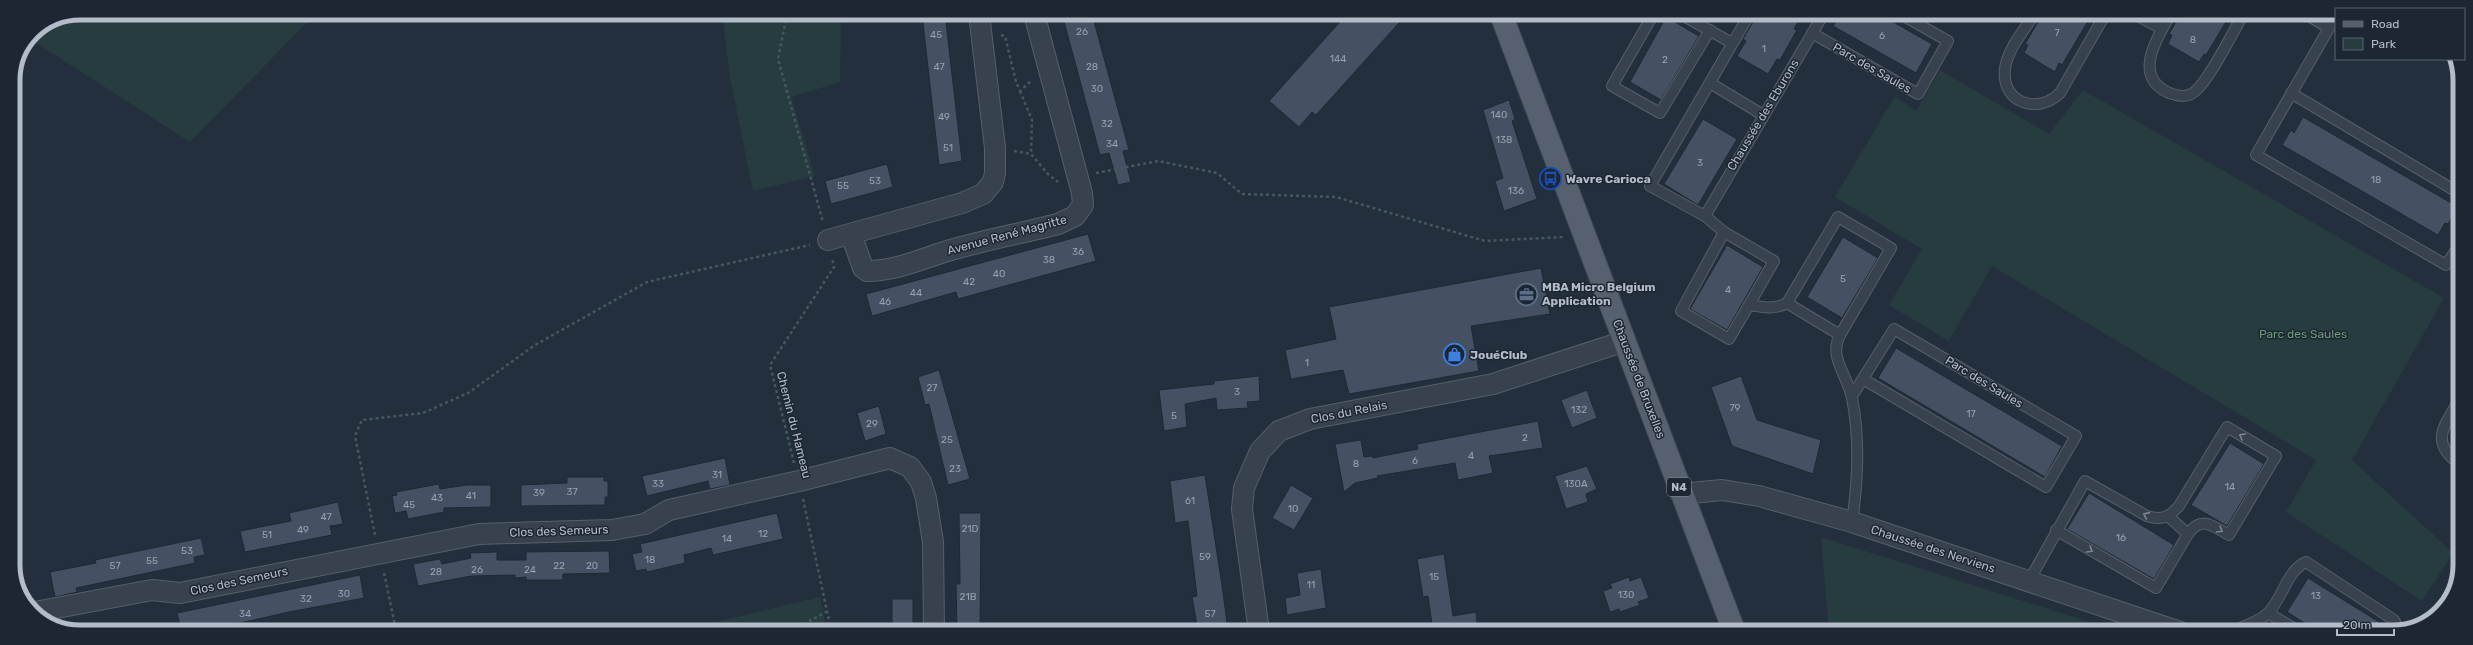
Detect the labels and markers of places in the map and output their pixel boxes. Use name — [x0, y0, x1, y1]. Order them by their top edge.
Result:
bus stop icon: Wavre Carioca — [1537, 166, 1563, 192]
place label: Wavre Carioca — [1566, 172, 1651, 186]
place label: MBA Micro Belgium Application — [1542, 280, 1656, 308]
office icon: MBA Micro Belgium Application — [1514, 281, 1540, 307]
shop icon: JouéClub — [1442, 342, 1468, 368]
place label: JouéClub — [1470, 348, 1528, 362]

